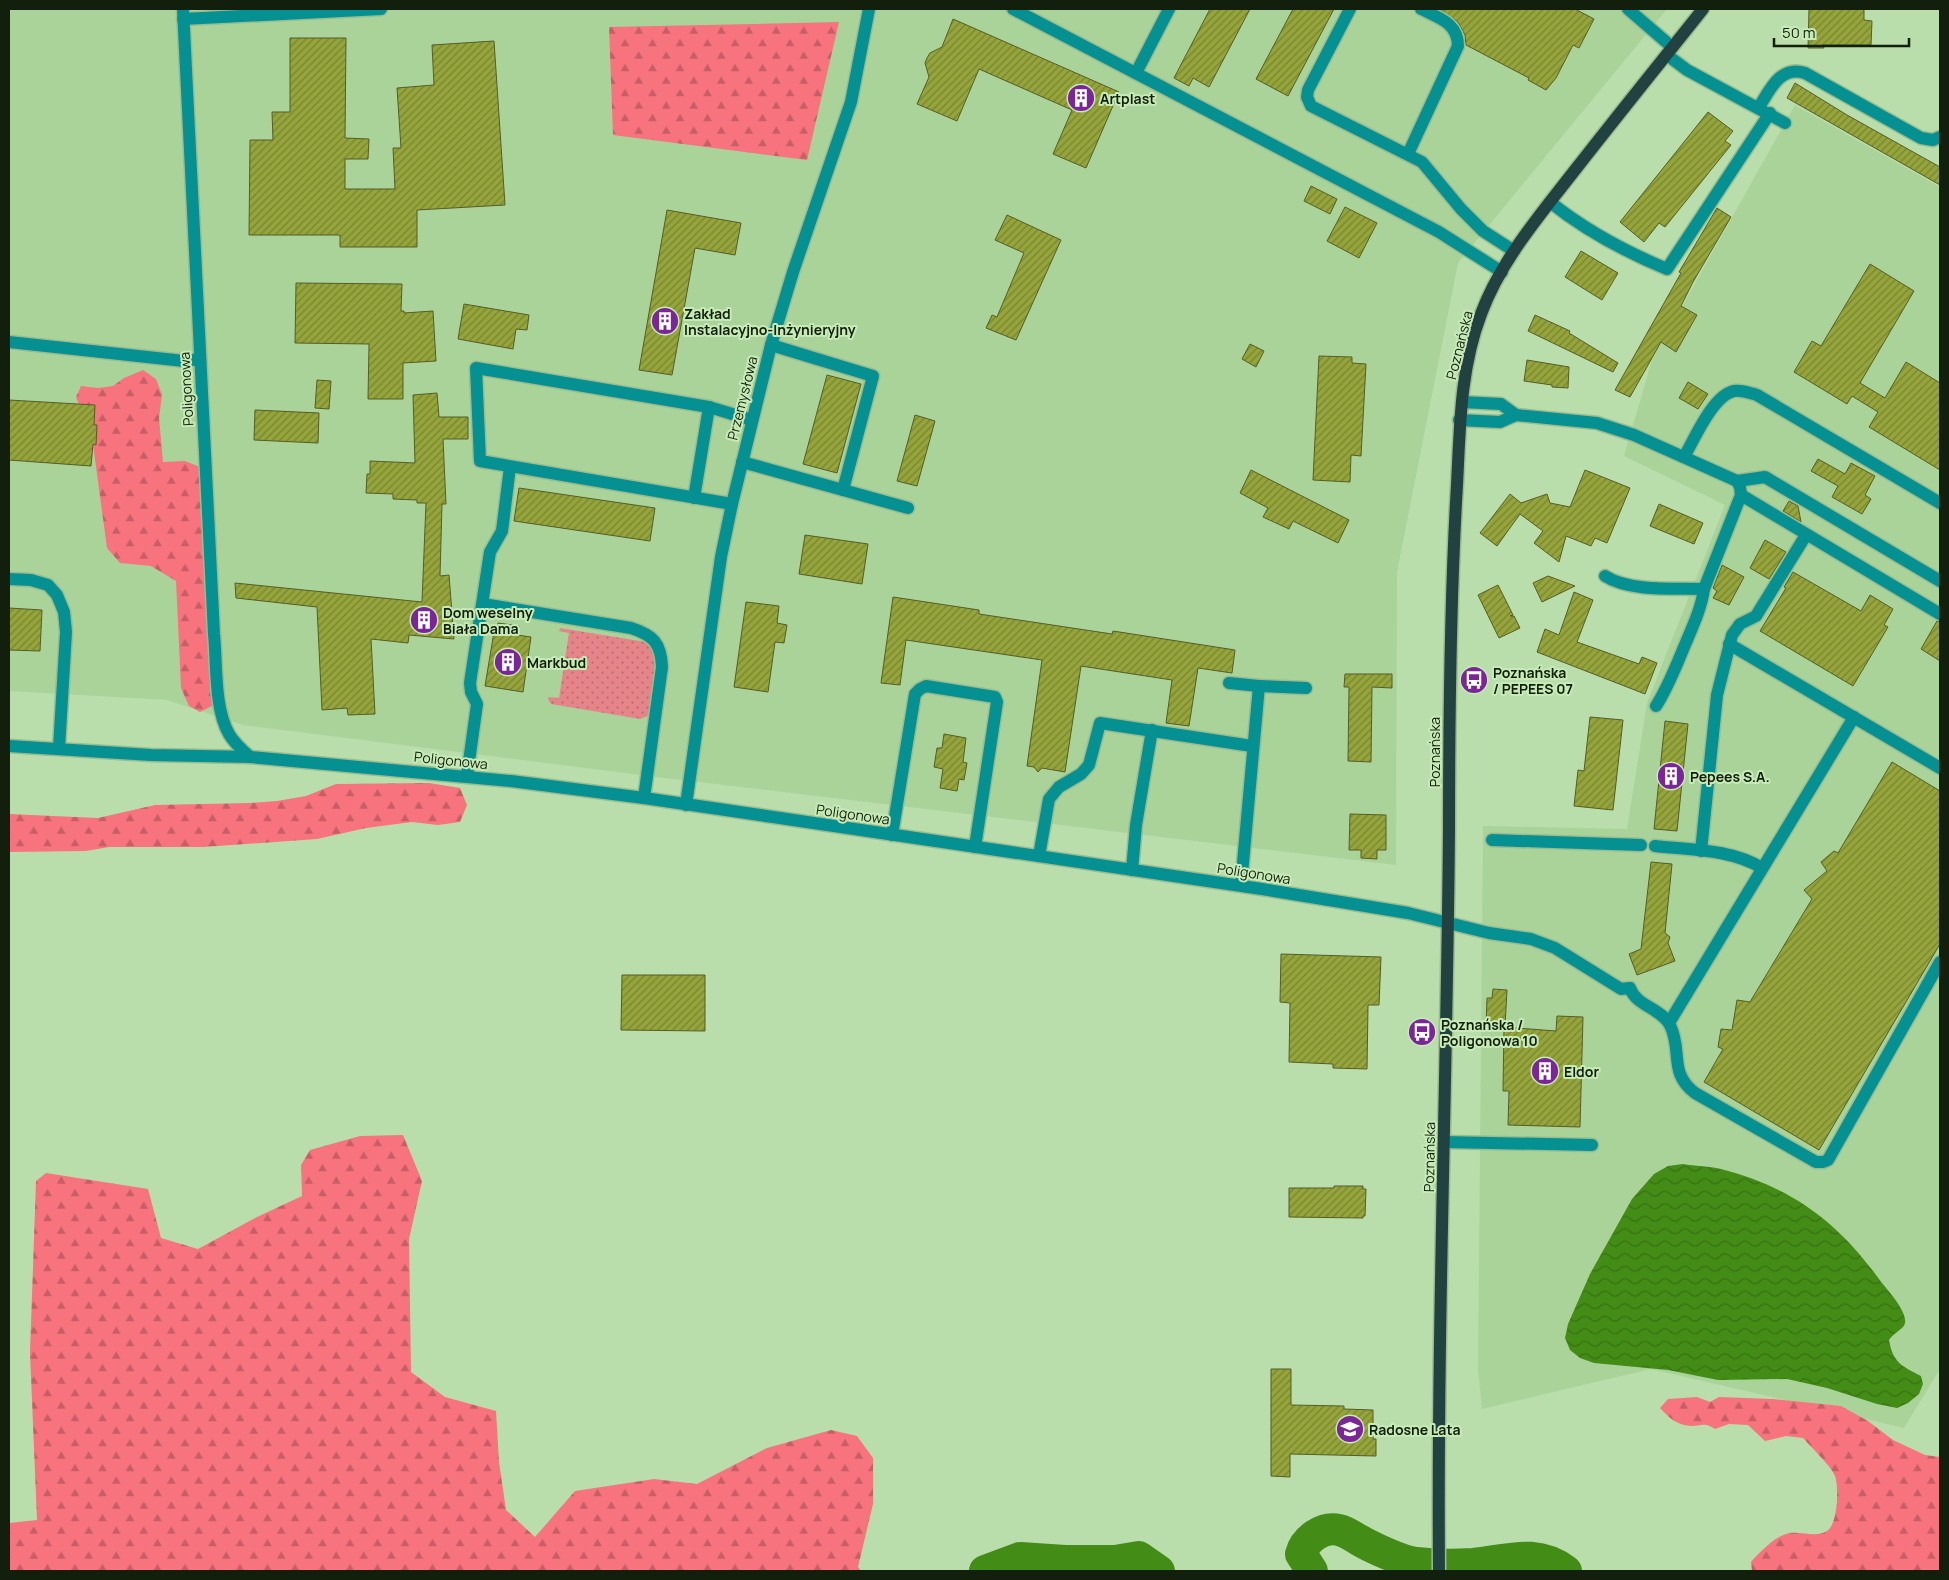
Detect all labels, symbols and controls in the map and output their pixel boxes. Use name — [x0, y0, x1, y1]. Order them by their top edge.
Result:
scale bar — [1774, 15, 1909, 47]
text: 50 m — [1782, 22, 1816, 43]
building icon: Artplast — [1066, 83, 1096, 113]
place label: Artplast — [1100, 89, 1155, 108]
place label: Zakład Instalacyjno-Inżynieryjny — [684, 304, 856, 339]
building icon: Zakład Instalacyjno-Inżynieryjny — [650, 306, 680, 336]
street label: Poznańska — [1441, 309, 1477, 381]
street label: Poligonowa — [175, 351, 197, 427]
street label: Przemysłowa — [722, 354, 762, 442]
place label: Dom weselny Biała Dama — [443, 603, 533, 638]
building icon: Dom weselny Biała Dama — [409, 605, 439, 635]
building icon: Markbud — [493, 647, 523, 677]
place label: Markbud — [527, 653, 586, 672]
place label: Poznańska / PEPEES 07 — [1493, 663, 1573, 698]
bus stop icon: Poznańska / PEPEES 07 — [1459, 665, 1489, 695]
street label: Poznańska — [1425, 717, 1444, 787]
street label: Poligonowa — [413, 747, 489, 773]
building icon: Pepees S.A. — [1656, 761, 1686, 791]
place label: Pepees S.A. — [1690, 767, 1770, 786]
street label: Poligonowa — [815, 799, 891, 829]
street label: Poligonowa — [1216, 858, 1292, 888]
place label: Poznańska / Poligonowa 10 — [1441, 1015, 1538, 1050]
bus stop icon: Poznańska / Poligonowa 10 — [1407, 1017, 1437, 1047]
building icon: Eldor — [1530, 1056, 1560, 1086]
place label: Eldor — [1564, 1062, 1599, 1081]
street label: Poznańska — [1419, 1122, 1439, 1192]
school or university icon: Radosne Lata — [1335, 1414, 1365, 1444]
place label: Radosne Lata — [1369, 1420, 1461, 1439]

